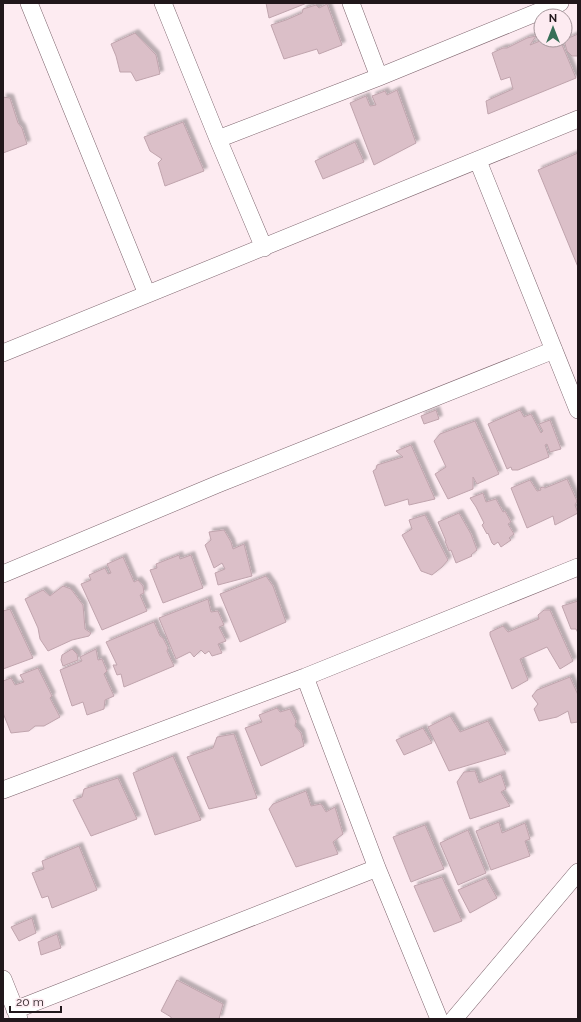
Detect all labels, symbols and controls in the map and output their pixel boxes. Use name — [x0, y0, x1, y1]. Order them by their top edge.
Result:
north arrow — [533, 8, 573, 48]
text: N — [549, 12, 557, 25]
scale bar — [10, 988, 61, 1014]
text: 20 m — [16, 995, 44, 1009]

